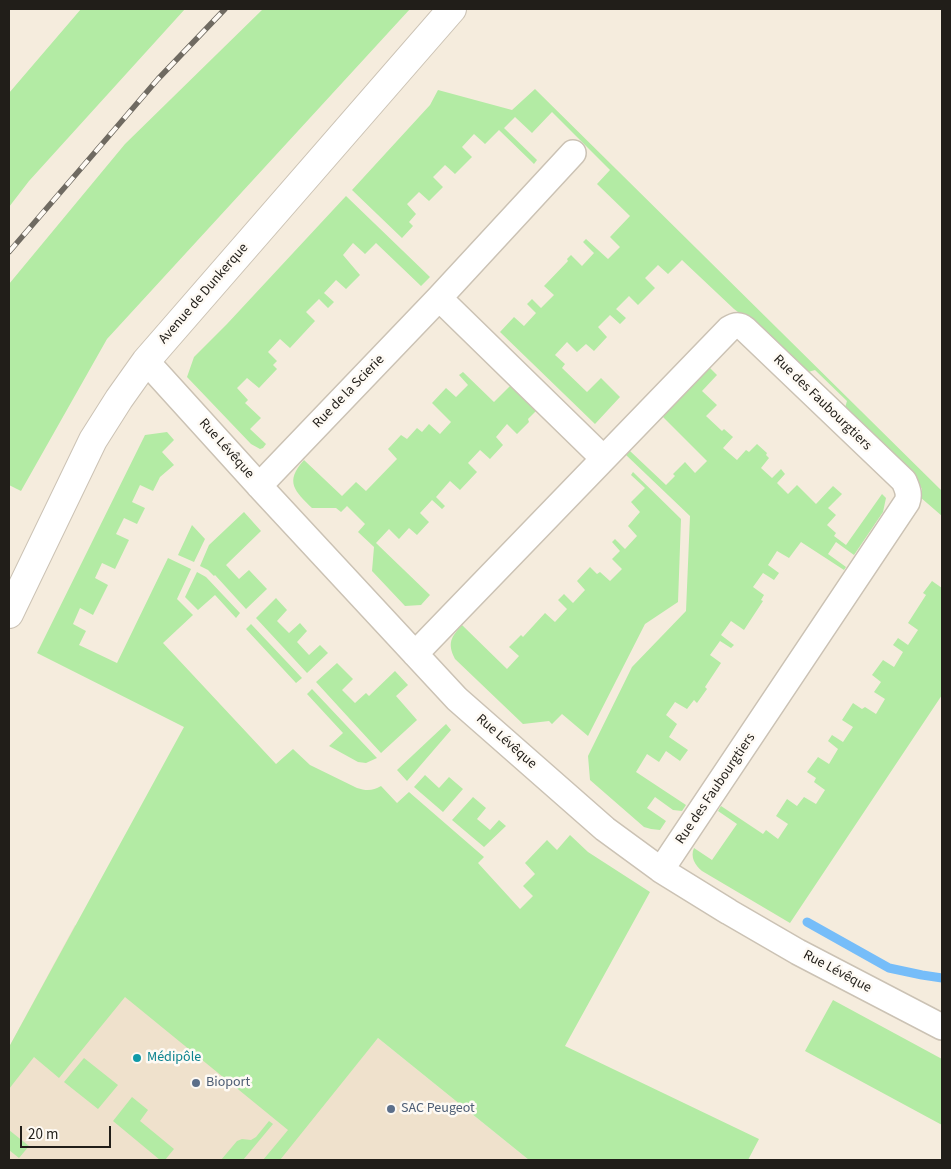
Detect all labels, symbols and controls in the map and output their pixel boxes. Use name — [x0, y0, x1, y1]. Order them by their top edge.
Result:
street label: Avenue de Dunkerque — [156, 240, 252, 348]
street label: Rue de la Scierie — [310, 352, 388, 432]
street label: Rue des Faubourgtiers — [769, 352, 875, 454]
street label: Rue Lévêque — [195, 416, 257, 482]
street label: Rue Lévêque — [472, 711, 540, 773]
street label: Rue des Faubourgtiers — [673, 730, 759, 848]
street label: Rue Lévêque — [800, 947, 874, 997]
place label: Médipôle — [147, 1050, 201, 1066]
marker: Médipôle — [131, 1052, 143, 1064]
place label: Bioport — [206, 1075, 250, 1091]
marker: Bioport — [190, 1077, 202, 1089]
place label: SAC Peugeot — [401, 1101, 475, 1117]
marker: SAC Peugeot — [385, 1103, 397, 1115]
scale bar — [22, 1116, 114, 1148]
text: 20 m — [28, 1124, 58, 1145]

